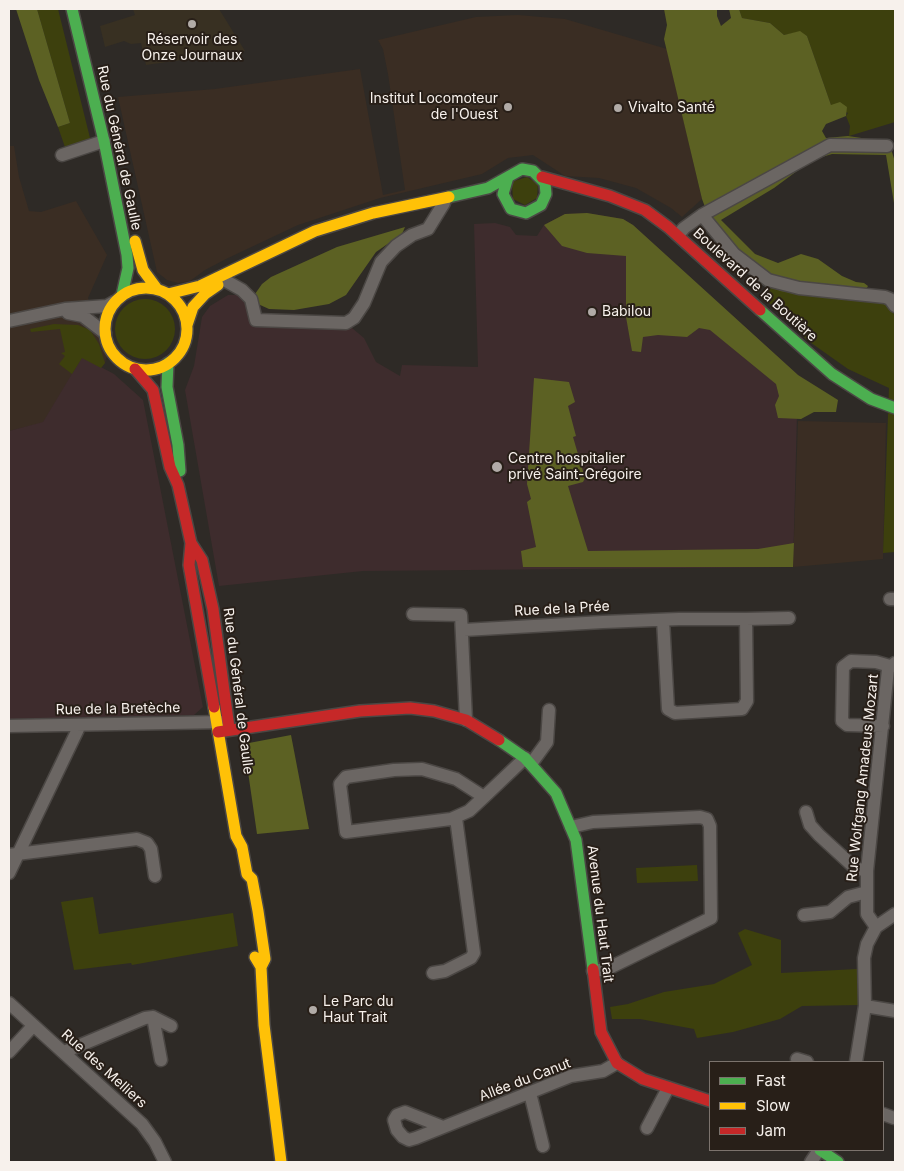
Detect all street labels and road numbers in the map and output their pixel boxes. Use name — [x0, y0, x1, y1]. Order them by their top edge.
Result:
street label: Rue du Général de Gaulle — [93, 64, 145, 232]
street label: Boulevard de la Boutière — [689, 225, 821, 345]
street label: Rue de la Prée — [514, 598, 610, 620]
street label: Rue du Général de Gaulle — [219, 607, 257, 775]
street label: Rue Wolfgang Amadeus Mozart — [844, 673, 882, 883]
street label: Rue de la Bretèche — [56, 700, 180, 718]
street label: Avenue du Haut Trait — [583, 844, 617, 984]
street label: Rue des Melliers — [58, 1026, 150, 1112]
street label: Allée du Canut — [477, 1055, 573, 1105]

